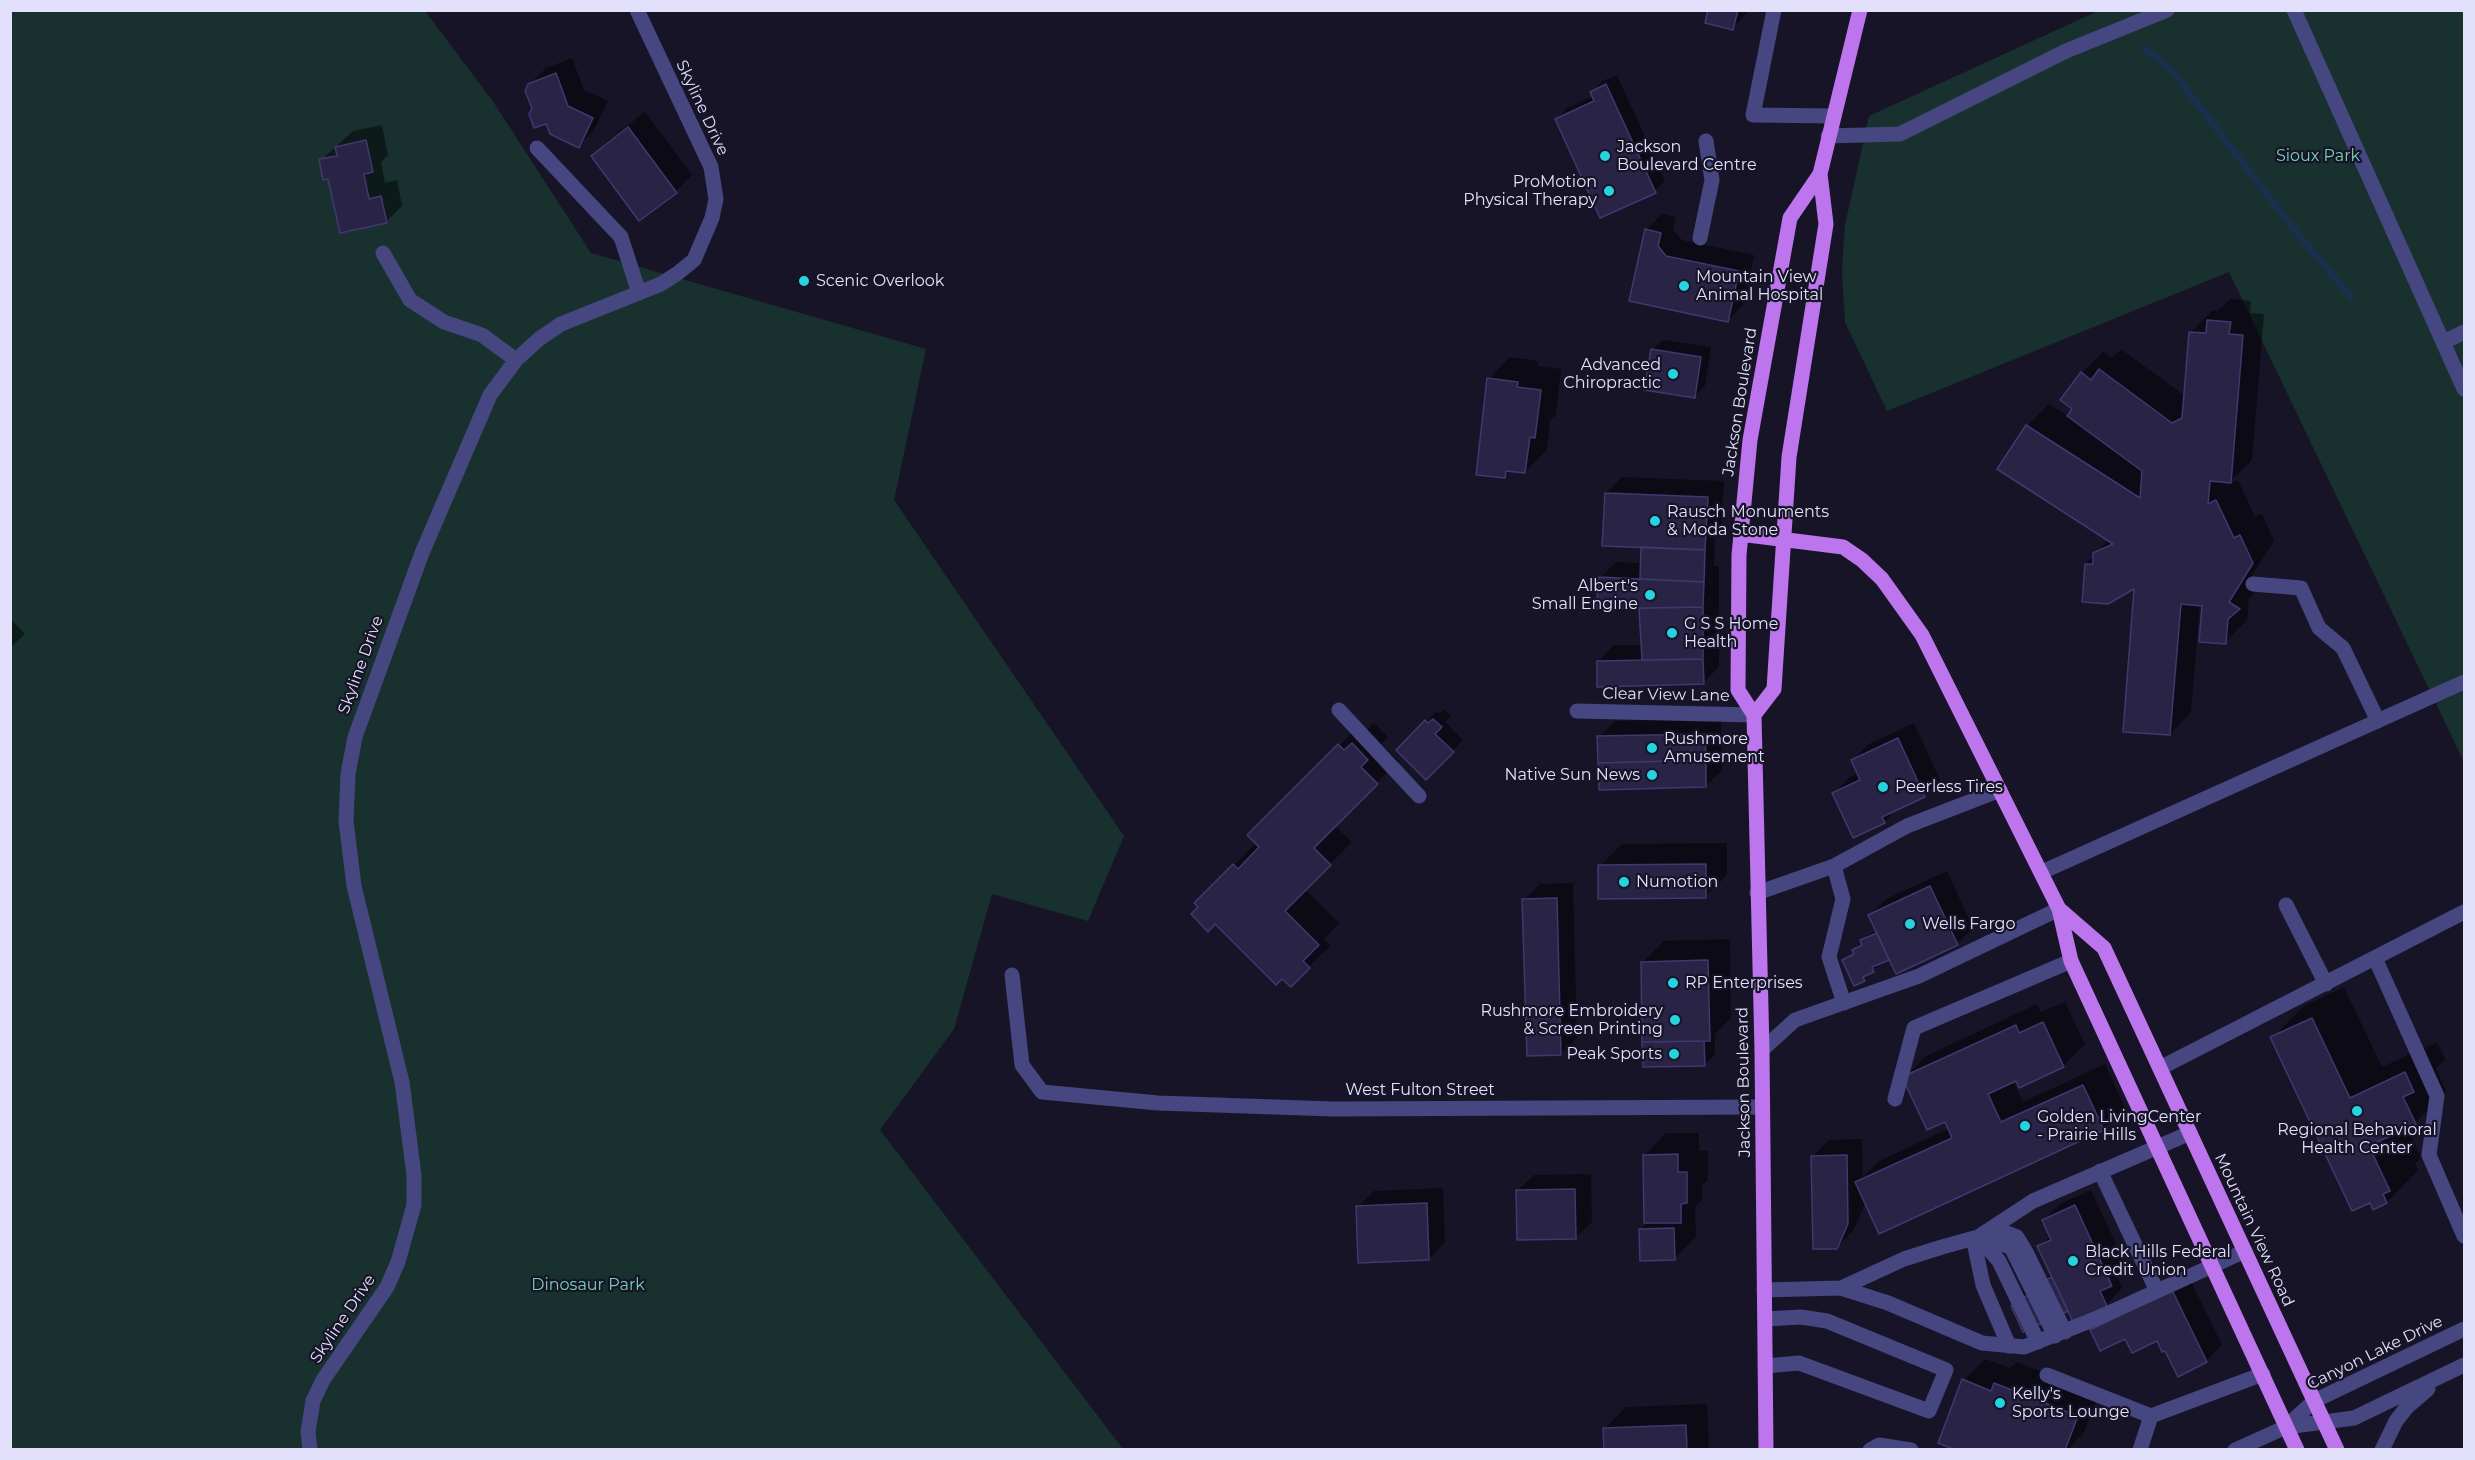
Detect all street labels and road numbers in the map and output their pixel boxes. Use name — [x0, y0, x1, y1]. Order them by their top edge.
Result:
street label: Skyline Drive — [672, 57, 732, 159]
street label: Jackson Boulevard — [1719, 326, 1761, 478]
street label: Skyline Drive — [334, 613, 388, 717]
street label: Clear View Lane — [1602, 684, 1730, 706]
street label: Jackson Boulevard — [1733, 1007, 1755, 1157]
street label: West Fulton Street — [1345, 1080, 1495, 1100]
street label: Mountain View Road — [2210, 1150, 2298, 1310]
street label: Skyline Drive — [306, 1271, 380, 1367]
street label: Canyon Lake Drive — [2304, 1312, 2446, 1394]

